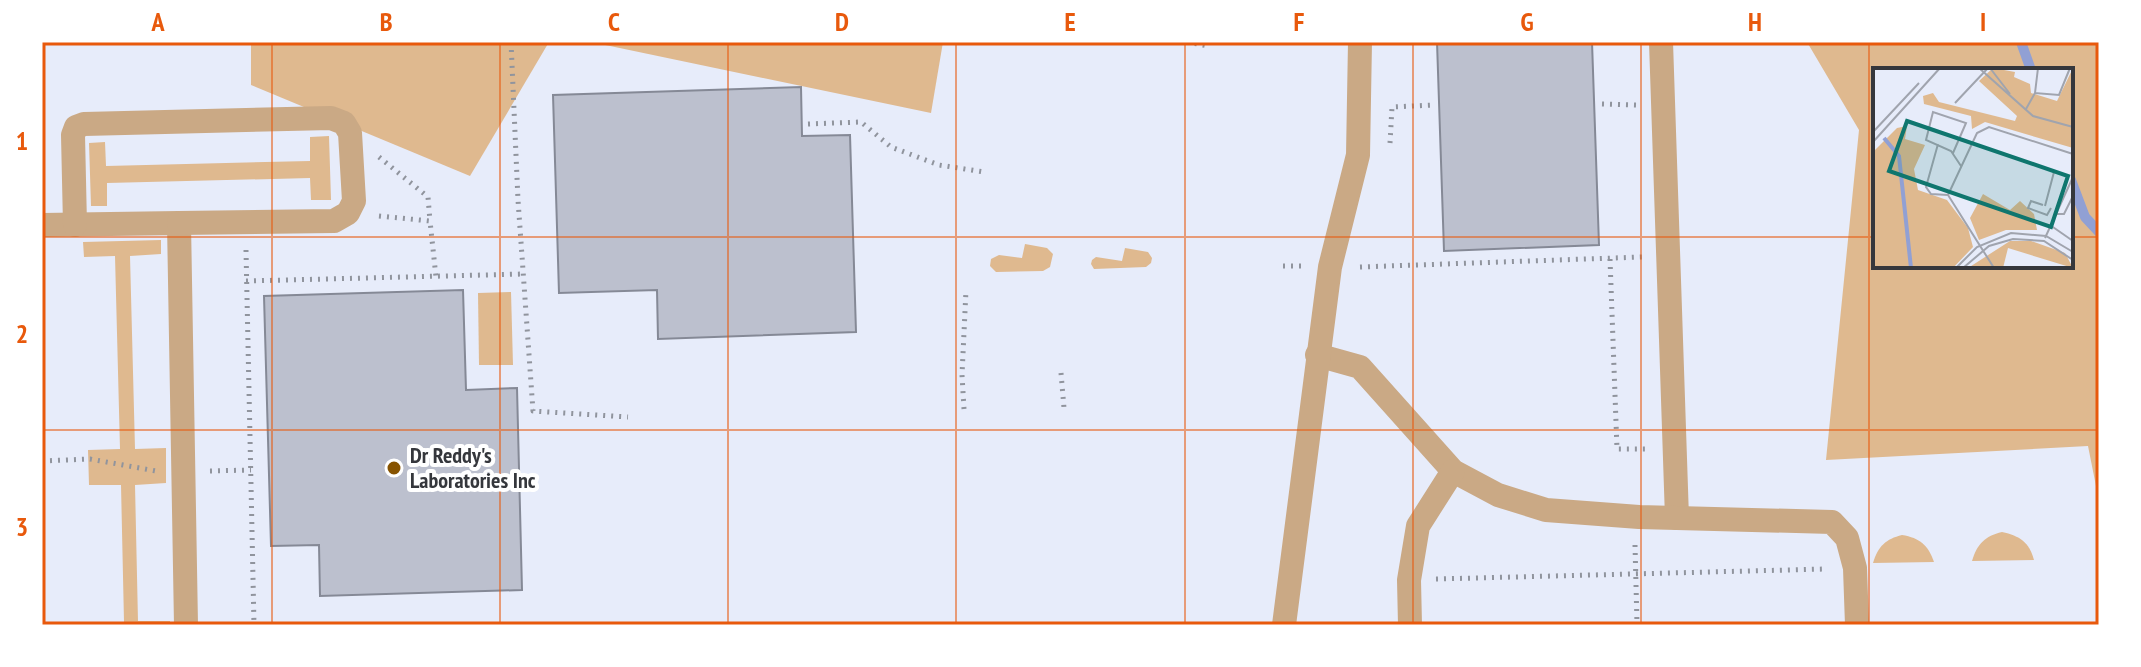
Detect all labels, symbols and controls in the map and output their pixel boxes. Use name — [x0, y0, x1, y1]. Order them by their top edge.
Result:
text: A — [150, 5, 165, 38]
text: B — [380, 5, 393, 38]
text: C — [608, 5, 620, 38]
text: D — [835, 5, 849, 38]
text: E — [1064, 5, 1076, 38]
text: F — [1294, 5, 1305, 38]
text: G — [1520, 5, 1534, 38]
text: H — [1748, 5, 1762, 38]
text: I — [1980, 5, 1986, 38]
inset map — [1873, 68, 2073, 268]
text: 1 — [16, 124, 28, 157]
text: 2 — [16, 317, 28, 350]
place label: Dr Reddy's Laboratories Inc — [410, 441, 536, 494]
marker: Dr Reddy's Laboratories Inc — [385, 459, 403, 477]
text: 3 — [16, 510, 28, 543]

